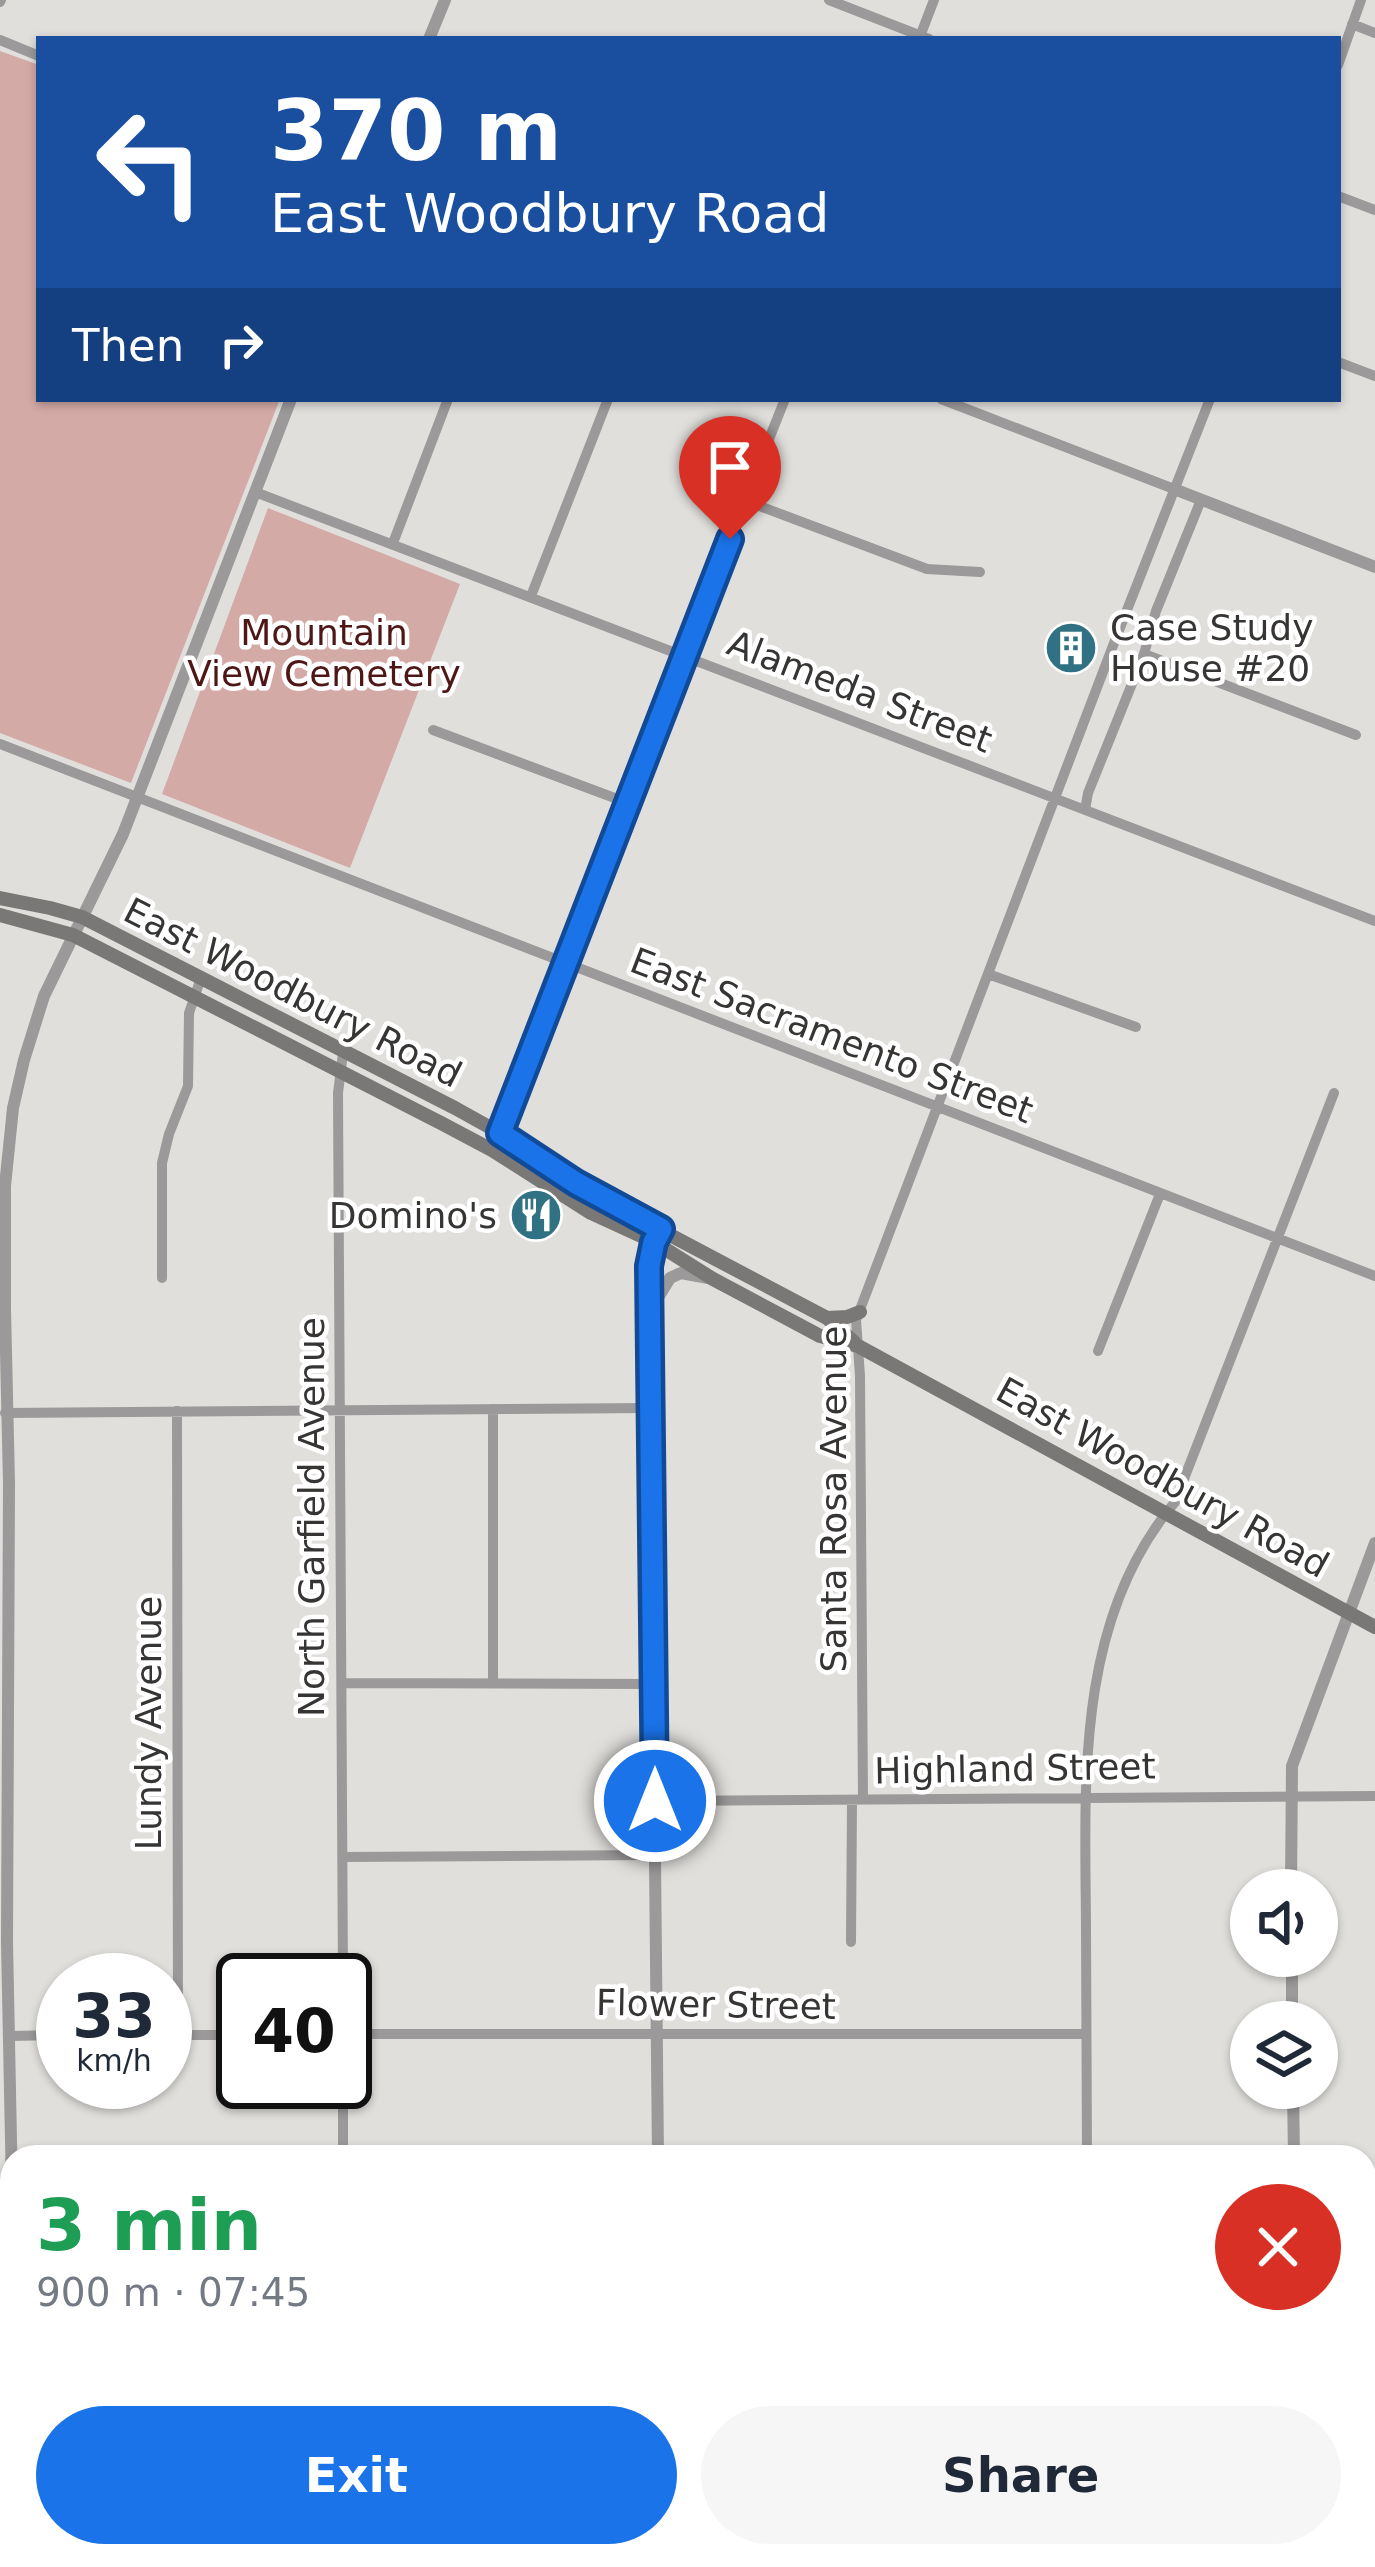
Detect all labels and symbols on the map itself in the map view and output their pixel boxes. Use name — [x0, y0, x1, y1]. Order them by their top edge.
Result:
pin — [679, 416, 781, 539]
place label: Case Study House #20 — [1110, 607, 1313, 689]
park label: Mountain View Cemetery — [187, 612, 461, 694]
building icon: Case Study House #20 — [1043, 620, 1099, 676]
street label: Alameda Street — [722, 622, 998, 761]
street label: East Woodbury Road — [117, 889, 468, 1095]
street label: East Sacramento Street — [625, 940, 1039, 1131]
restaurant icon: Domino's — [508, 1187, 564, 1243]
place label: Domino's — [329, 1195, 497, 1236]
street label: North Garfield Avenue — [291, 1317, 332, 1717]
street label: Santa Rosa Avenue — [813, 1326, 854, 1672]
street label: East Woodbury Road — [990, 1369, 1336, 1586]
street label: Lundy Avenue — [128, 1596, 169, 1850]
position arrow — [592, 1738, 718, 1864]
street label: Highland Street — [874, 1746, 1156, 1791]
speed limit sign: 40 — [216, 1953, 372, 2109]
street label: Flower Street — [596, 1982, 836, 2027]

